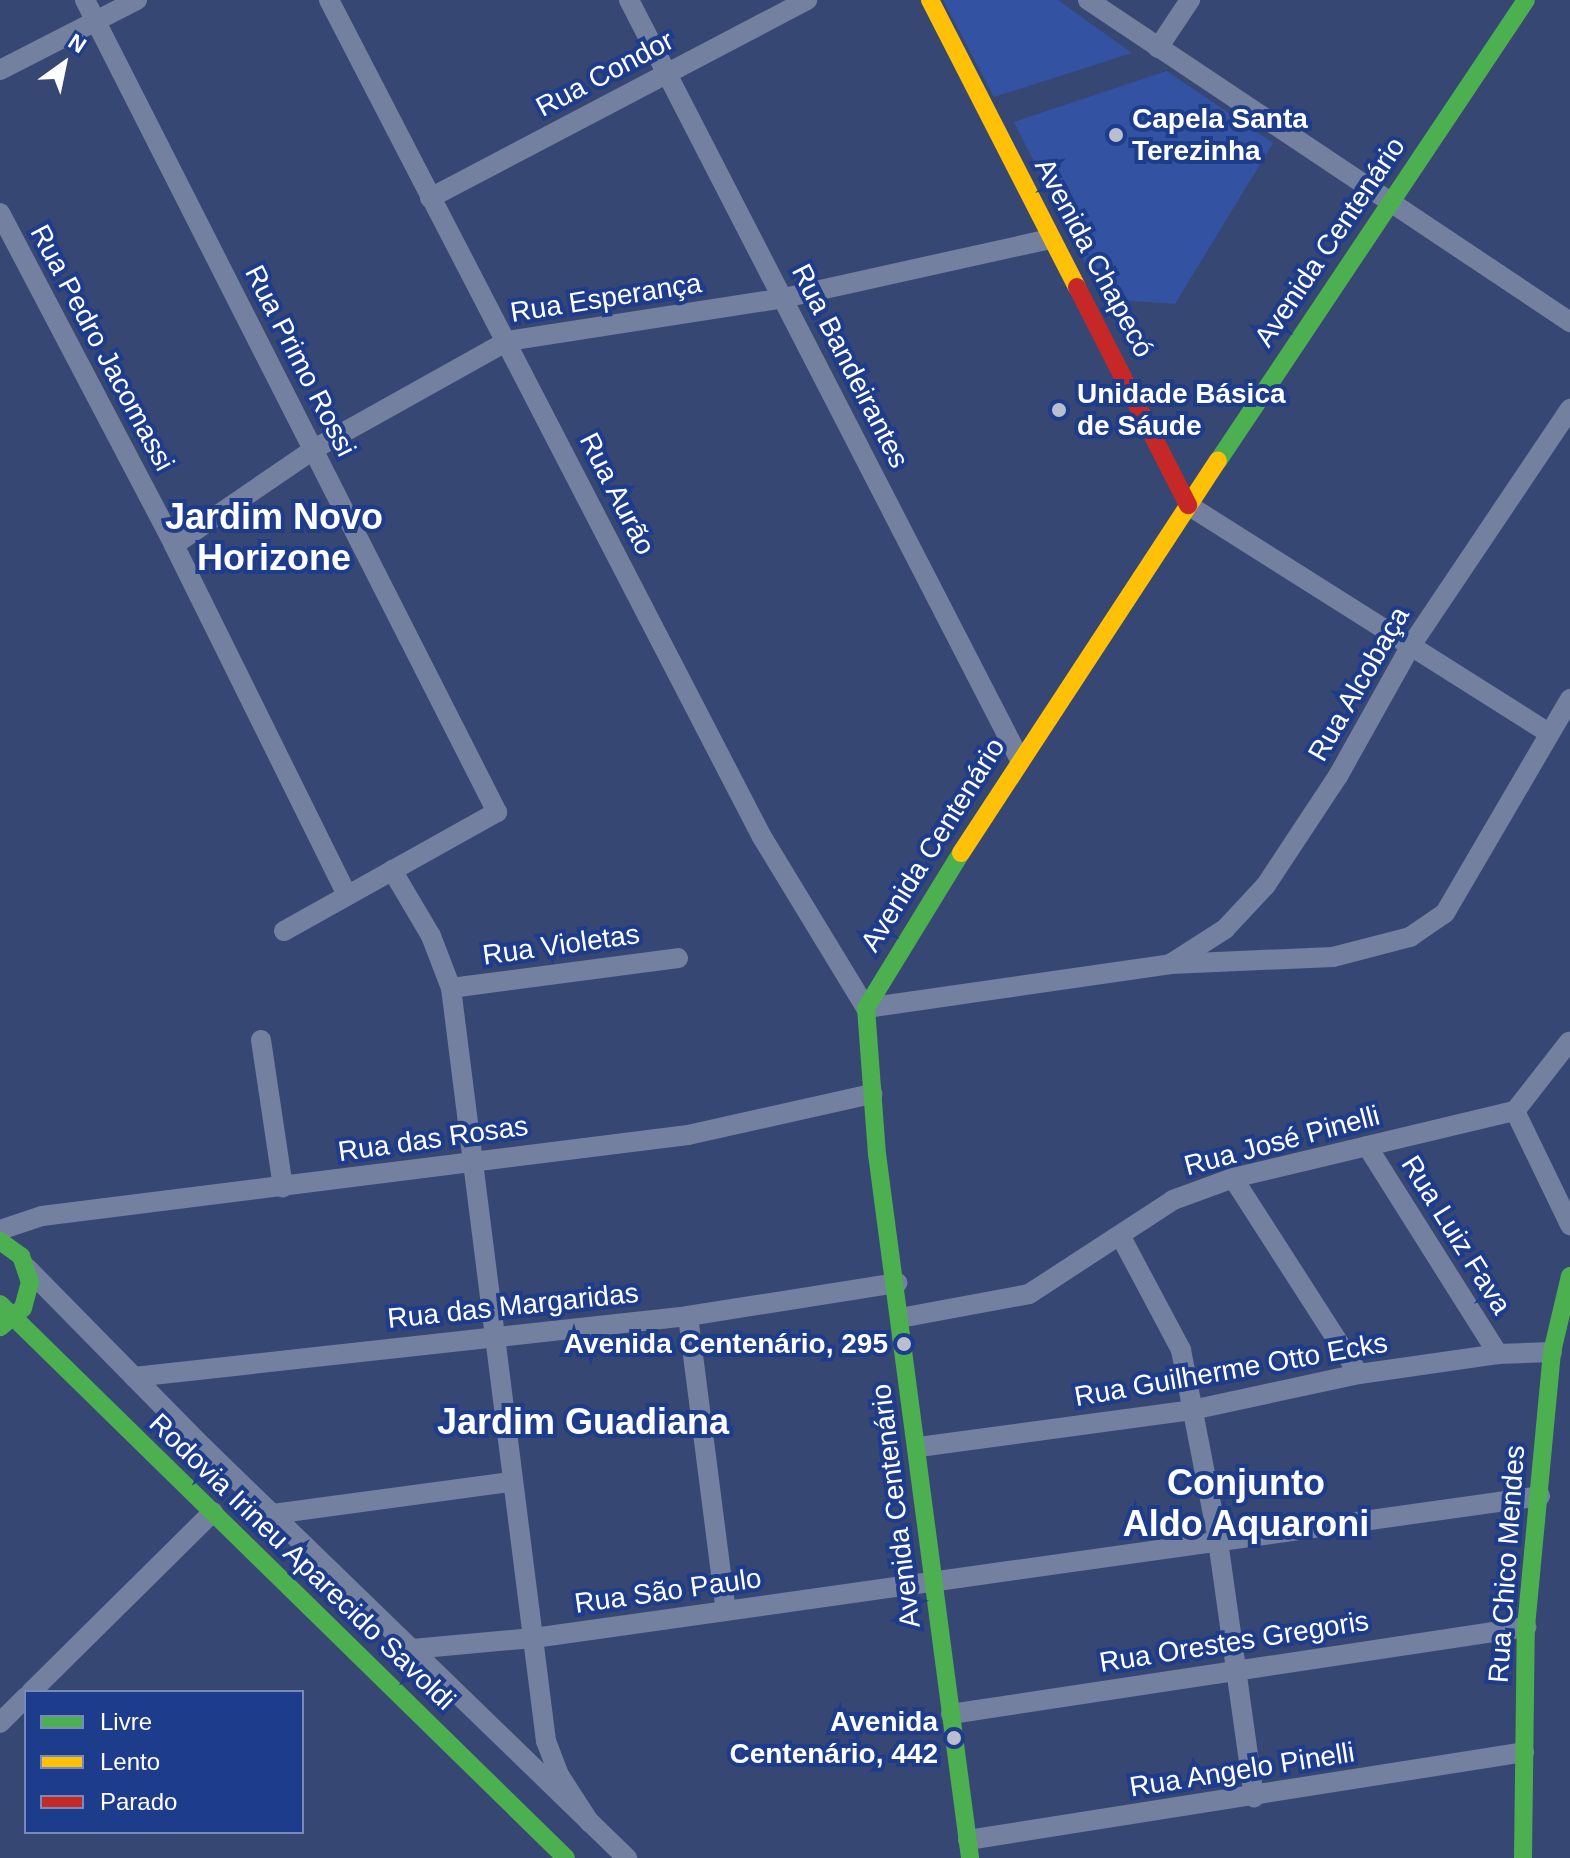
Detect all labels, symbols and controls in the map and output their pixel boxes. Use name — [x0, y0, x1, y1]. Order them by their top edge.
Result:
north arrow — [24, 24, 104, 104]
street label: Rua Condor — [530, 24, 680, 124]
text: N — [64, 29, 91, 58]
place label: Capela Santa Terezinha — [1132, 102, 1308, 168]
marker: Capela Santa Terezinha — [1107, 126, 1125, 144]
street label: Avenida Centenário — [1247, 131, 1413, 353]
street label: Avenida Chapecó — [1027, 153, 1161, 363]
street label: Rua Pedro Jacomassi — [23, 219, 181, 477]
street label: Rua Bandeirantes — [784, 259, 916, 473]
street label: Rua Primo Rossi — [237, 260, 363, 462]
street label: Rua Esperança — [508, 266, 704, 330]
place label: Unidade Básica de Sáude — [1077, 377, 1286, 443]
marker: Unidade Básica de Sáude — [1048, 399, 1070, 421]
street label: Rua Aurão — [572, 427, 662, 561]
district label: Jardim Novo Horizone — [165, 494, 383, 579]
street label: Rua Alcobaça — [1301, 600, 1417, 768]
street label: Avenida Centenário — [854, 732, 1012, 958]
street label: Rua Violetas — [480, 917, 642, 973]
street label: Rua José Pinelli — [1181, 1099, 1383, 1183]
street label: Rua das Rosas — [336, 1109, 530, 1169]
street label: Rua Luiz Fava — [1394, 1150, 1518, 1320]
street label: Rua das Margaridas — [386, 1276, 640, 1336]
street label: Rua Guilherme Otto Ecks — [1072, 1326, 1390, 1414]
place label: Avenida Centenário, 295 — [564, 1327, 888, 1361]
marker: Avenida Centenário, 295 — [895, 1335, 913, 1353]
street label: Avenida Centenário — [864, 1382, 928, 1630]
district label: Jardim Guadiana — [437, 1400, 729, 1444]
street label: Rodovia Irineu Aparecido Savoldi — [141, 1406, 463, 1718]
street label: Rua Chico Mendes — [1482, 1444, 1532, 1684]
district label: Conjunto Aldo Aquaroni — [1122, 1460, 1370, 1545]
street label: Rua São Paulo — [572, 1561, 764, 1621]
street label: Rua Orestes Gregoris — [1097, 1604, 1371, 1680]
legend — [24, 1690, 304, 1834]
place label: Avenida Centenário, 442 — [729, 1705, 938, 1771]
text: Livre — [100, 1708, 152, 1735]
marker: Avenida Centenário, 442 — [945, 1729, 963, 1747]
street label: Rua Angelo Pinelli — [1126, 1736, 1358, 1804]
text: Lento — [100, 1748, 160, 1775]
text: Parado — [100, 1788, 177, 1815]

